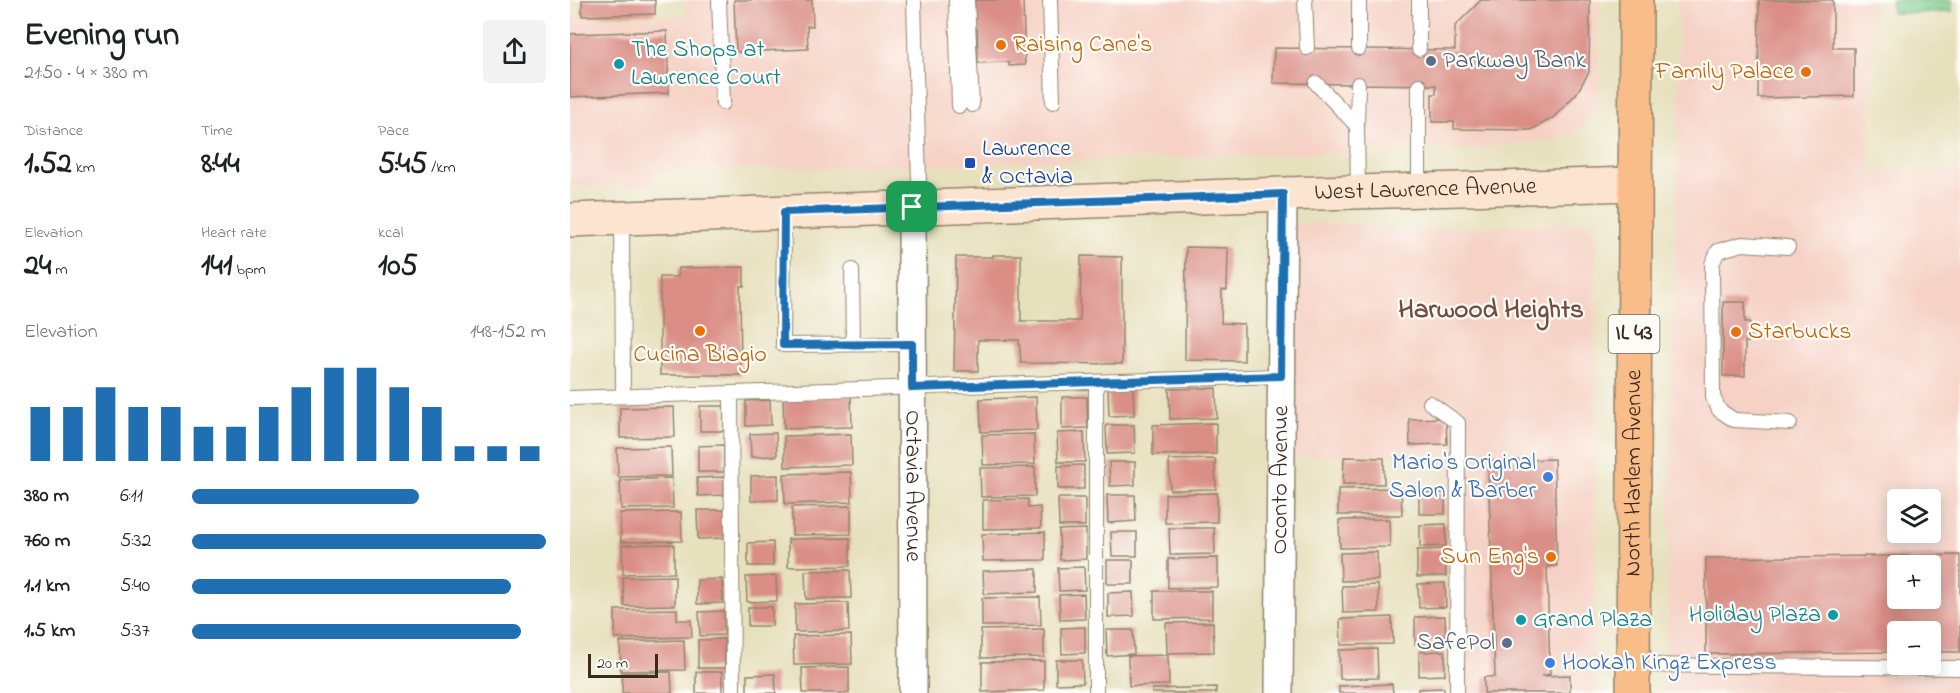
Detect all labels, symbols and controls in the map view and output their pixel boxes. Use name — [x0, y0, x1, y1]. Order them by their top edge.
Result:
text: Evening run — [24, 12, 179, 60]
button: share — [483, 20, 546, 83]
place label: Raising Cane's — [1013, 28, 1152, 63]
place label: The Shops at Lawrence Court — [631, 33, 781, 96]
marker: Raising Cane's — [994, 38, 1008, 52]
place label: Parkway Bank — [1443, 44, 1586, 80]
marker: Parkway Bank — [1424, 54, 1438, 68]
place label: Family Palace — [1654, 55, 1794, 91]
marker: The Shops at Lawrence Court — [612, 57, 626, 71]
text: 21:50 · 4 × 380 m — [24, 59, 148, 88]
marker: Family Palace — [1799, 65, 1813, 79]
text: Distance — [24, 119, 83, 143]
text: Time — [201, 119, 233, 143]
text: Pace — [378, 119, 409, 143]
place label: Lawrence & Octavia — [982, 132, 1073, 195]
text: 1.52 — [24, 143, 72, 187]
text: 8:44 — [201, 143, 240, 187]
text: 5:45 — [378, 143, 427, 187]
text: km — [72, 156, 95, 180]
text: /km — [427, 156, 456, 180]
marker: Lawrence & Octavia — [963, 156, 977, 170]
street label: West Lawrence Avenue — [1314, 169, 1537, 211]
pin — [886, 181, 937, 232]
icon: arrive — [895, 190, 928, 223]
text: Elevation — [24, 221, 83, 245]
text: Heart rate — [201, 221, 267, 245]
text: kcal — [378, 221, 403, 245]
text: 24 — [24, 245, 51, 289]
text: 141 — [201, 245, 232, 289]
text: 105 — [378, 245, 418, 289]
text: m — [51, 258, 68, 282]
text: bpm — [232, 258, 266, 282]
district label: Harwood Heights — [1398, 291, 1584, 331]
road number: IL 43 — [1608, 315, 1660, 353]
place label: Starbucks — [1748, 315, 1852, 350]
text: Elevation — [24, 318, 98, 347]
text: 148–152 m — [470, 318, 546, 347]
marker: Cucina Biagio — [693, 324, 707, 338]
marker: Starbucks — [1729, 325, 1743, 339]
place label: Cucina Biagio — [633, 338, 767, 373]
street label: North Harlem Avenue — [1616, 369, 1652, 577]
street label: Oconto Avenue — [1263, 405, 1299, 555]
street label: Octavia Avenue — [895, 410, 930, 562]
place label: Mario's Original Salon & Barber — [1389, 446, 1537, 509]
marker: Mario's Original Salon & Barber — [1541, 470, 1555, 484]
text: 380 m — [24, 482, 69, 511]
text: 6:11 — [120, 482, 143, 511]
map controls — [1887, 489, 1941, 675]
button: layers — [1887, 489, 1941, 543]
text: 760 m — [24, 527, 70, 556]
text: 5:32 — [120, 527, 151, 556]
place label: Sun Eng's — [1440, 540, 1539, 575]
marker: Sun Eng's — [1544, 550, 1558, 564]
button: + — [1887, 555, 1941, 609]
text: 1.1 km — [24, 572, 70, 601]
text: 5:40 — [120, 572, 150, 601]
place label: Holiday Plaza — [1689, 598, 1821, 634]
place label: Grand Plaza — [1533, 603, 1652, 638]
marker: Holiday Plaza — [1826, 608, 1840, 622]
marker: Grand Plaza — [1514, 613, 1528, 627]
text: 1.5 km — [24, 617, 75, 646]
text: 5:37 — [120, 617, 150, 646]
button: − — [1887, 621, 1941, 675]
place label: SafePol — [1416, 626, 1495, 661]
marker: SafePol — [1500, 636, 1514, 650]
place label: Hookah Kingz Express — [1562, 646, 1777, 681]
scale bar — [588, 651, 658, 678]
text: 20 m — [597, 652, 628, 676]
marker: Hookah Kingz Express — [1543, 656, 1557, 670]

